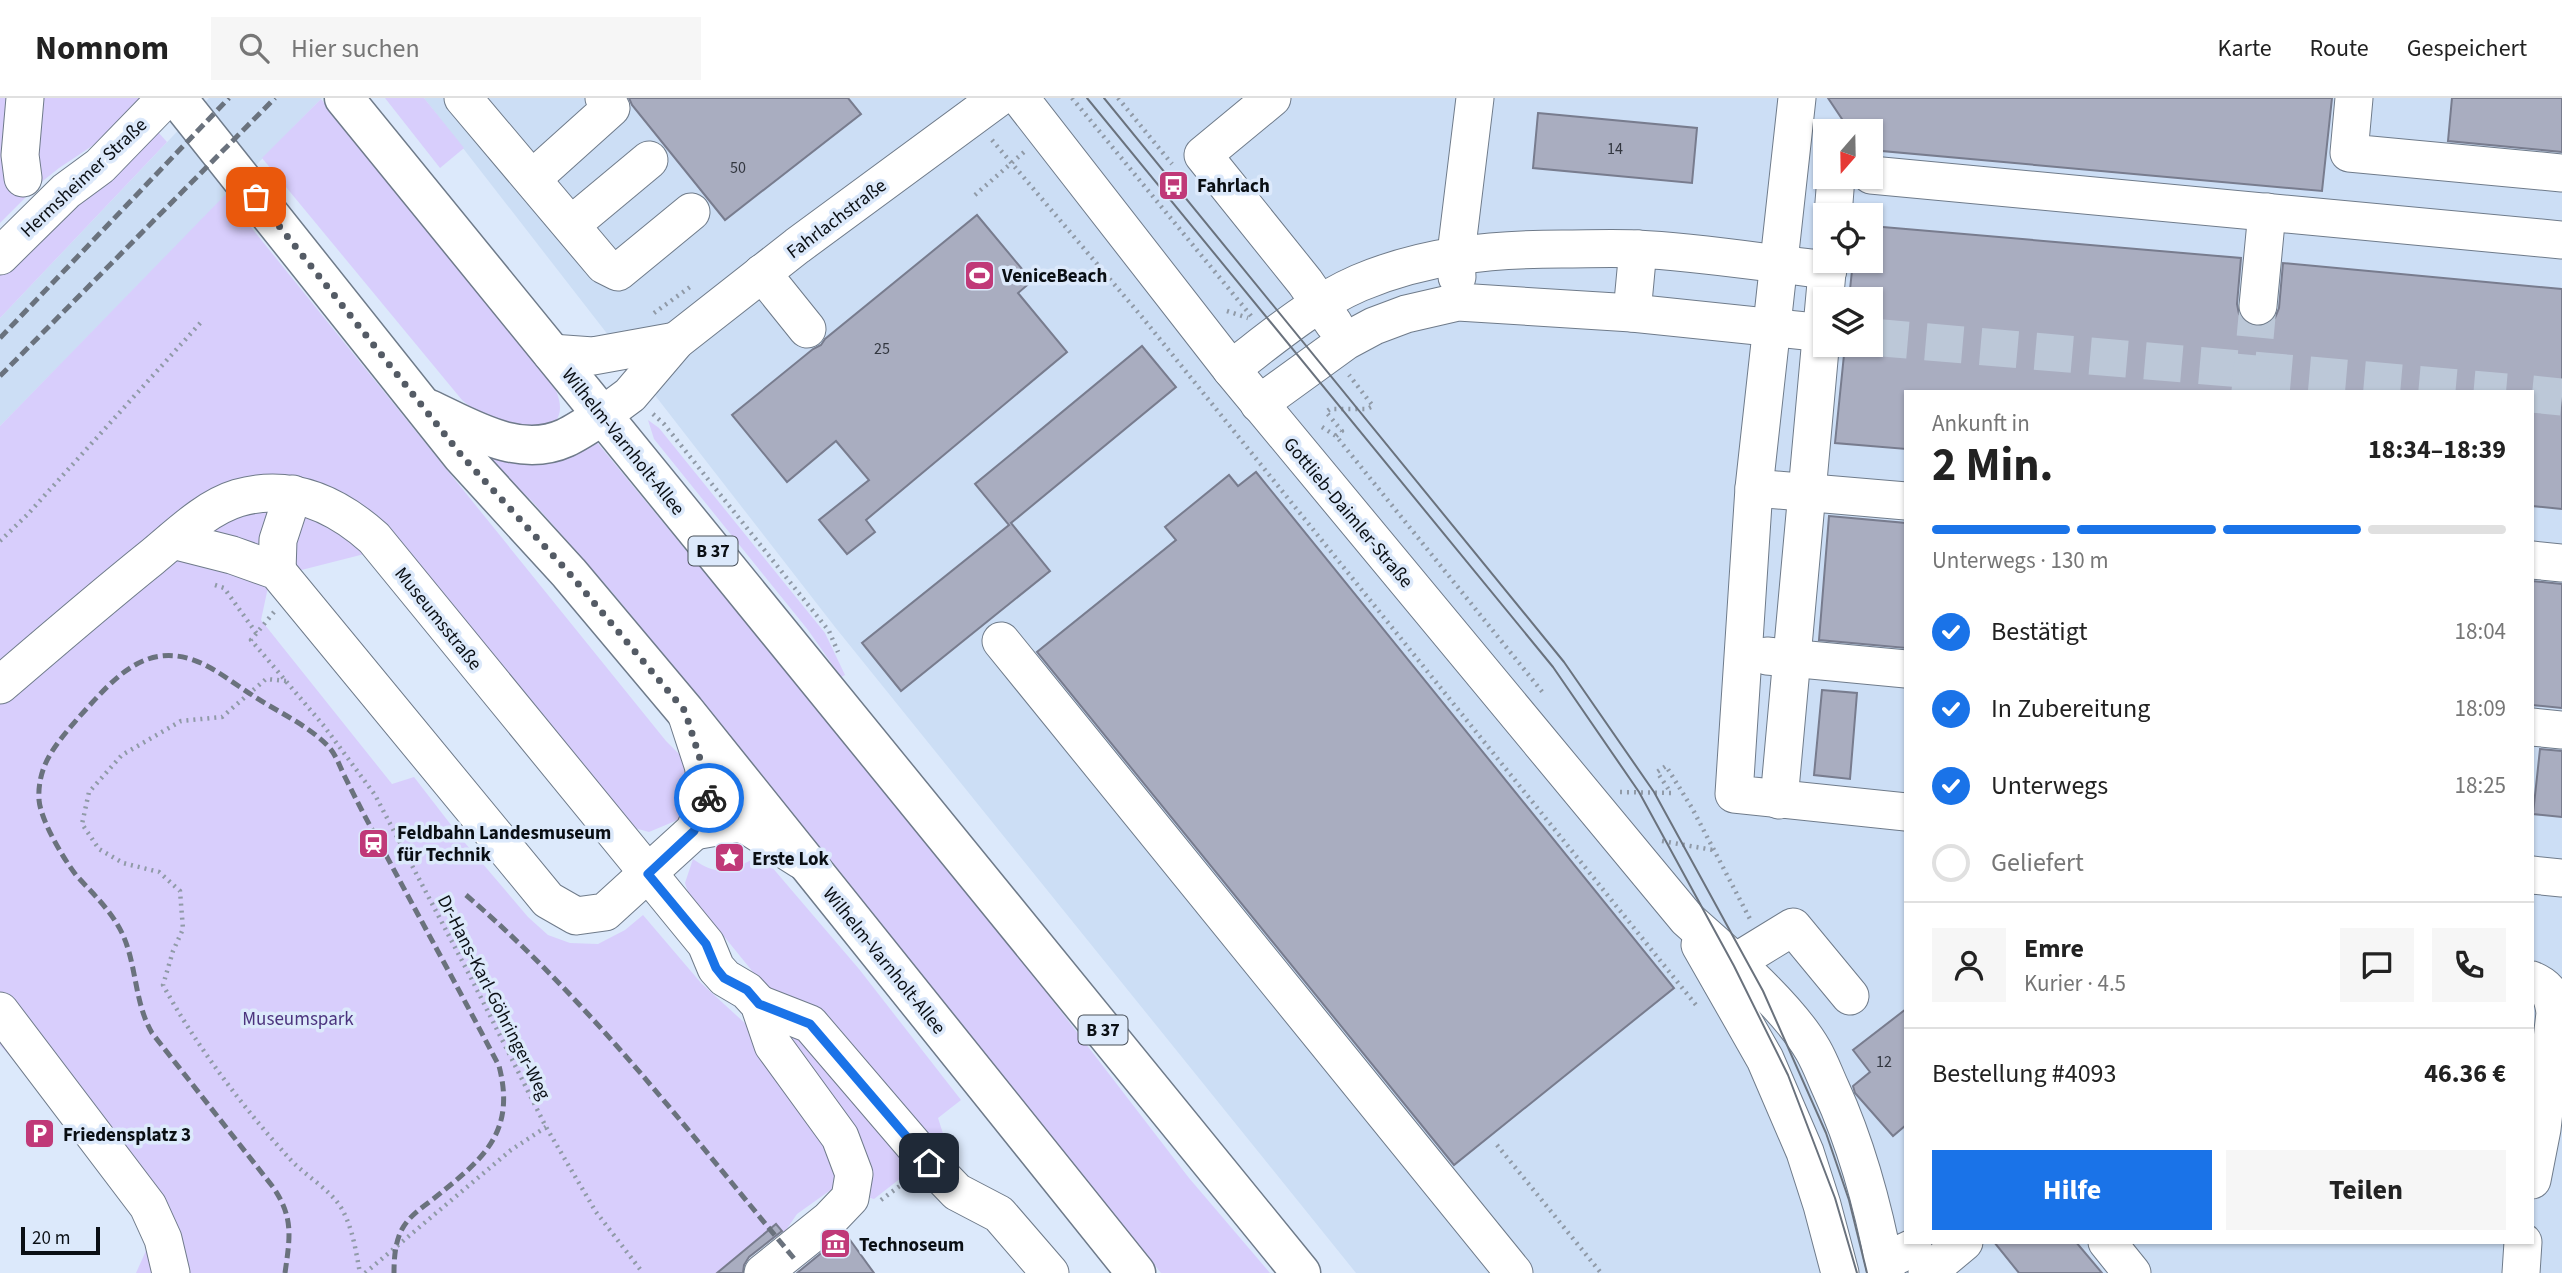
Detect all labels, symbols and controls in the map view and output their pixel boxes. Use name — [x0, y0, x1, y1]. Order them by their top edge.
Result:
search box — [211, 17, 701, 80]
text: Nomnom — [35, 25, 169, 72]
icon: search — [235, 29, 273, 67]
text: Hier suchen — [291, 30, 420, 67]
text: Karte — [2218, 31, 2272, 66]
text: Route — [2310, 31, 2369, 66]
text: Gespeichert — [2407, 31, 2527, 66]
street label: Hermsheimer Straße — [15, 112, 153, 244]
north arrow — [1813, 119, 1883, 189]
map controls — [1813, 119, 1883, 357]
house number: 14 — [1607, 138, 1623, 160]
house number: 50 — [730, 157, 746, 179]
pin — [226, 167, 286, 227]
bus stop icon: Fahrlach — [1157, 168, 1191, 202]
street label: Fahrlachstraße — [781, 173, 892, 266]
place label: Fahrlach — [1197, 173, 1270, 200]
icon: bag — [237, 178, 275, 216]
button: locate — [1813, 203, 1883, 273]
sports icon: VeniceBeach — [962, 258, 996, 292]
place label: VeniceBeach — [1001, 263, 1107, 290]
button: layers — [1813, 287, 1883, 357]
house number: 25 — [874, 338, 890, 360]
street label: Wilhelm-Varnholt-Allee — [555, 363, 691, 521]
text: Ankunft in — [1932, 407, 2030, 440]
text: 18:34–18:39 — [2368, 431, 2506, 468]
street label: Gottlieb-Daimler-Straße — [1277, 432, 1419, 594]
text: 2 Min. — [1932, 433, 2053, 498]
road number: B 37 — [688, 536, 738, 565]
text: Unterwegs · 130 m — [1932, 544, 2108, 577]
street label: Museumsstraße — [388, 562, 488, 676]
icon: check — [1932, 613, 1970, 651]
text: Bestätigt — [1991, 613, 2088, 650]
text: 18:04 — [2455, 615, 2506, 648]
icon: check — [1932, 690, 1970, 728]
text: In Zubereitung — [1991, 690, 2150, 727]
text: 18:09 — [2455, 692, 2506, 725]
courier — [674, 763, 744, 833]
icon: check — [1932, 767, 1970, 805]
text: Unterwegs — [1991, 767, 2108, 804]
text: 18:25 — [2455, 769, 2506, 802]
icon: bike — [690, 779, 728, 817]
place label: Feldbahn Landesmuseum für Technik — [397, 820, 611, 869]
station icon: Feldbahn Landesmuseum für Technik — [357, 826, 391, 860]
place icon: Erste Lok — [712, 841, 746, 875]
text: Geliefert — [1991, 844, 2084, 881]
place label: Erste Lok — [752, 846, 830, 873]
street label: Wilhelm-Varnholt-Allee — [816, 882, 952, 1040]
street label: Dr-Hans-Karl-Göhringer-Weg — [430, 891, 557, 1105]
button: person — [1932, 928, 2006, 1002]
button: chat — [2340, 928, 2414, 1002]
button: phone — [2432, 928, 2506, 1002]
text: Emre — [2024, 930, 2084, 967]
text: Kurier · 4.5 — [2024, 967, 2126, 1000]
park label: Museumspark — [242, 1006, 354, 1033]
road number: B 37 — [1078, 1015, 1128, 1044]
house number: 12 — [1876, 1051, 1892, 1073]
text: Bestellung #4093 — [1932, 1055, 2116, 1092]
text: 46.36 € — [2424, 1055, 2506, 1092]
parking icon: Friedensplatz 3 — [23, 1117, 57, 1151]
place label: Friedensplatz 3 — [63, 1122, 191, 1149]
pin — [899, 1133, 959, 1193]
icon: home — [910, 1144, 948, 1182]
button: Hilfe — [1932, 1150, 2212, 1230]
button: Teilen — [2226, 1150, 2506, 1230]
scale bar — [21, 1224, 100, 1256]
text: 20 m — [32, 1225, 70, 1252]
museum icon: Technoseum — [819, 1227, 853, 1261]
place label: Technoseum — [859, 1232, 964, 1259]

